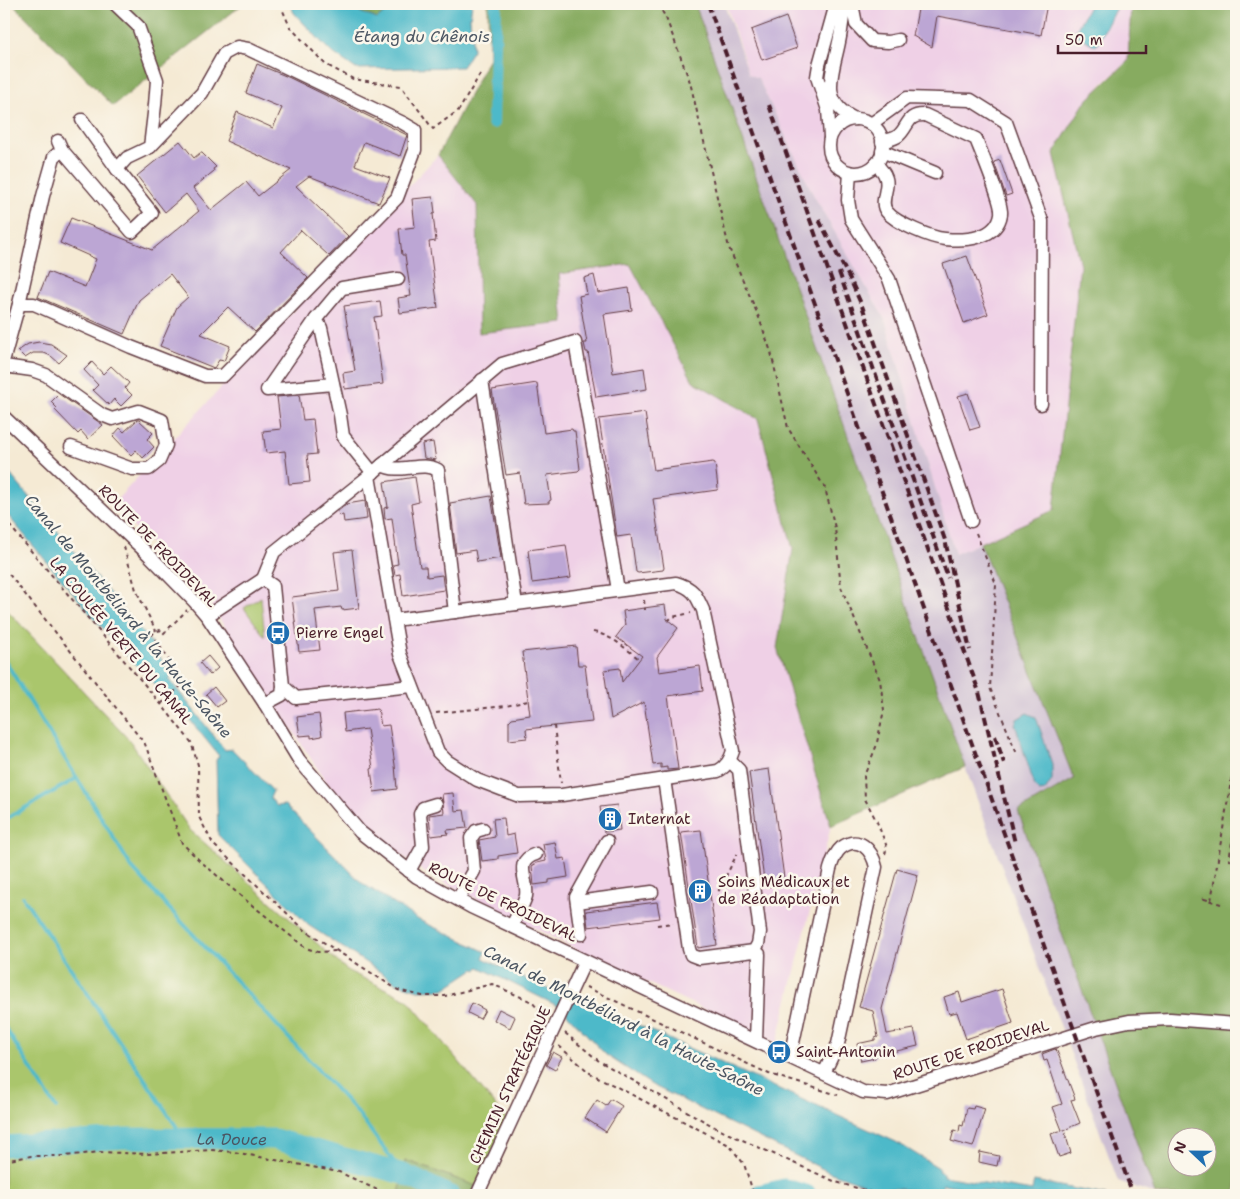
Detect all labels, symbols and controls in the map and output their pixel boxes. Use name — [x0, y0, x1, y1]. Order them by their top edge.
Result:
scale bar — [1058, 22, 1145, 54]
water label: Étang du Chênois — [354, 26, 490, 47]
text: 50 m — [1065, 30, 1103, 50]
street label: ROUTE DE FROIDEVAL — [94, 480, 222, 612]
water label: Canal de Montbéliard à la Haute-Saône — [20, 490, 237, 743]
street label: LA COULÉE VERTE DU CANAL — [45, 552, 198, 729]
bus stop icon: Pierre Engel — [265, 620, 291, 646]
place label: Pierre Engel — [296, 623, 384, 643]
building icon: Internat — [597, 806, 623, 832]
place label: Internat — [628, 809, 691, 829]
street label: ROUTE DE FROIDEVAL — [425, 857, 581, 947]
place label: Soins Médicaux et de Réadaptation — [718, 872, 850, 909]
building icon: Soins Médicaux et de Réadaptation — [687, 878, 713, 904]
water label: Canal de Montbéliard à la Haute-Saône — [480, 940, 768, 1101]
street label: CHEMIN STRATÉGIQUE — [464, 1002, 555, 1167]
street label: ROUTE DE FROIDEVAL — [890, 1015, 1052, 1085]
bus stop icon: Saint-Antonin — [766, 1039, 792, 1065]
place label: Saint-Antonin — [796, 1042, 895, 1062]
north arrow — [1168, 1126, 1218, 1176]
water label: La Douce — [196, 1128, 267, 1150]
text: N — [1170, 1139, 1190, 1156]

